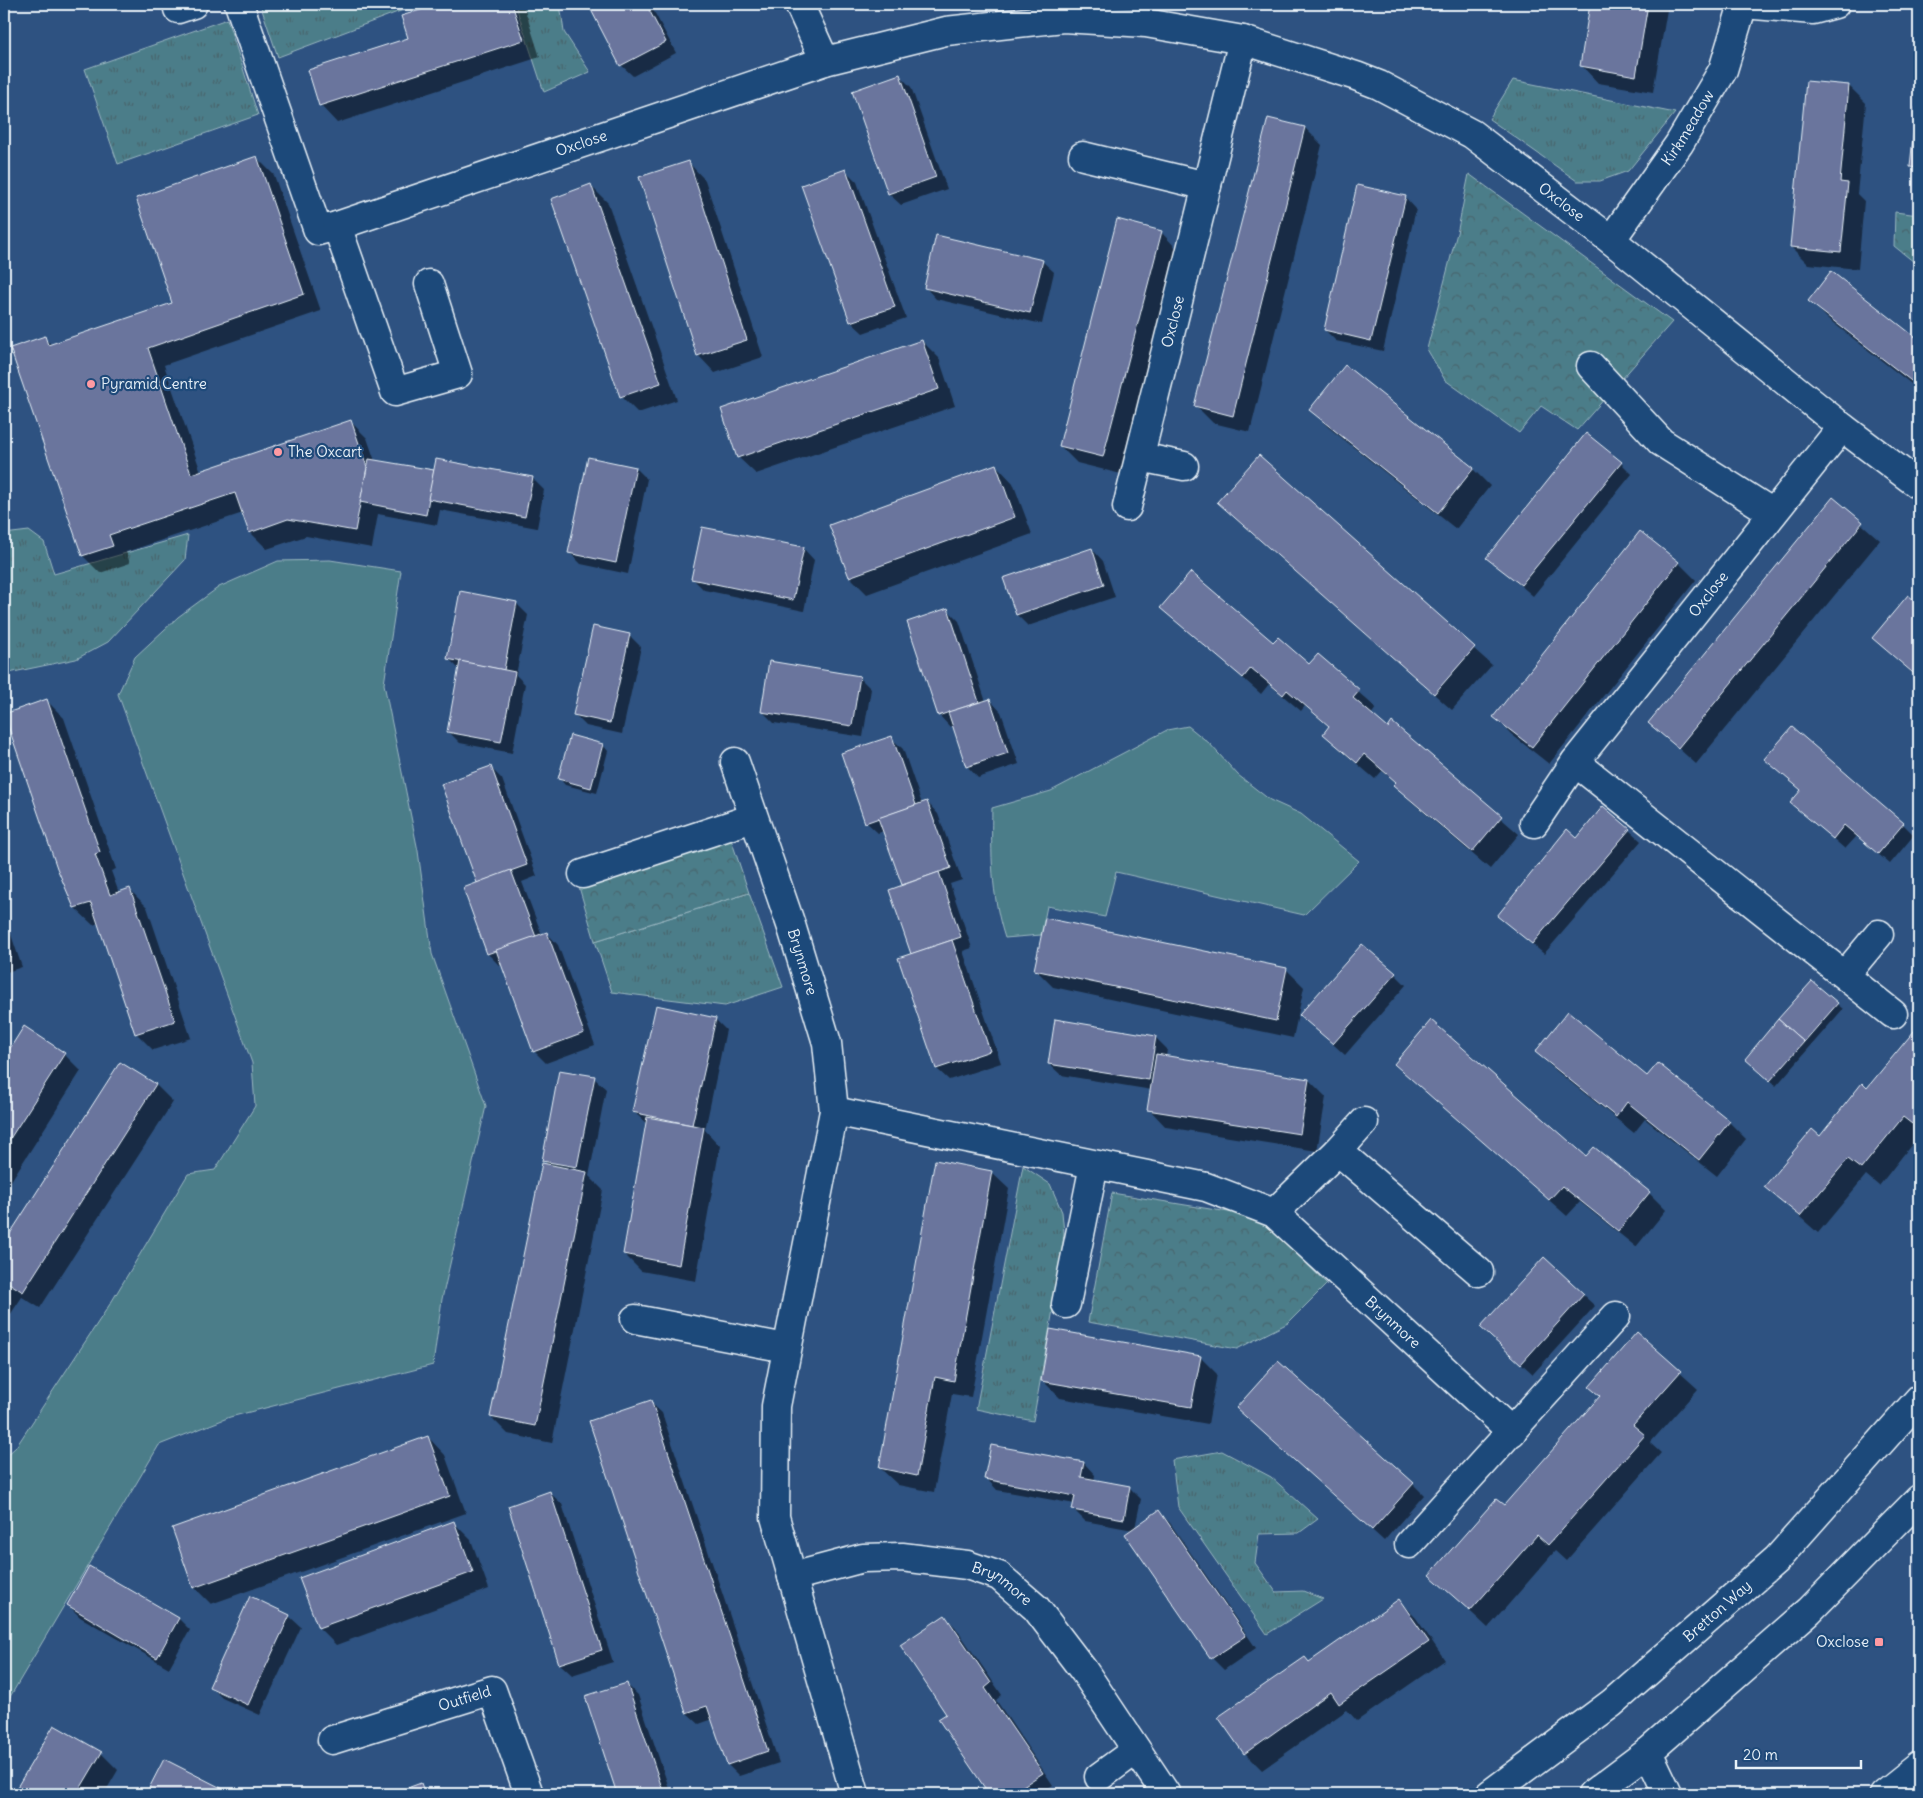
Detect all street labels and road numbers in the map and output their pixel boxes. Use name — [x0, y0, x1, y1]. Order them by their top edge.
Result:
street label: Kirkmeadow — [1657, 86, 1718, 169]
street label: Oxclose — [553, 125, 609, 160]
street label: Oxclose — [1535, 178, 1589, 225]
street label: Oxclose — [1157, 293, 1188, 350]
street label: Oxclose — [1684, 567, 1732, 621]
street label: Brynmore — [784, 926, 822, 997]
street label: Brynmore — [1362, 1292, 1425, 1352]
street label: Brynmore — [969, 1557, 1036, 1609]
street label: Bretton Way — [1679, 1576, 1755, 1646]
street label: Outfield — [436, 1681, 493, 1715]

